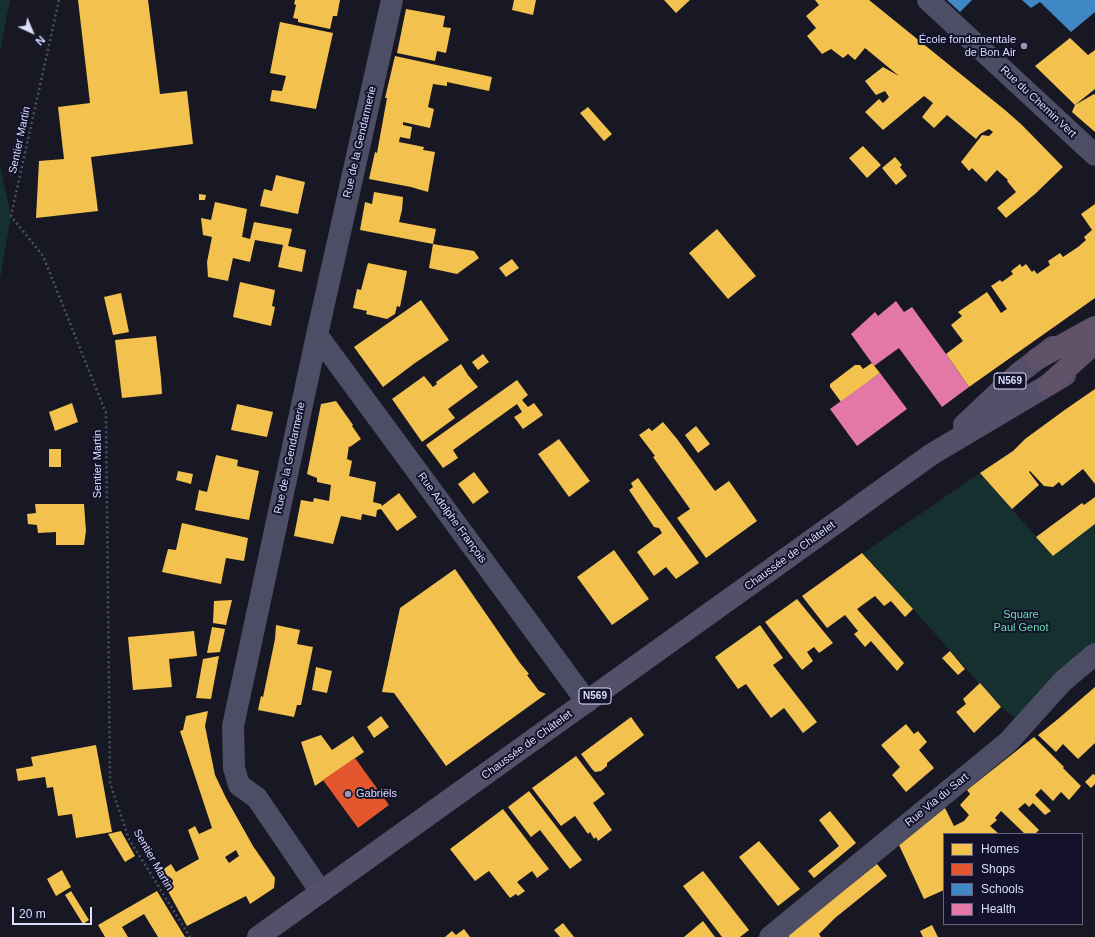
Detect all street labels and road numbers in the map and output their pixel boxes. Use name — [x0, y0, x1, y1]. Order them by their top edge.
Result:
street label: Rue du Chemin Vert — [997, 63, 1079, 141]
street label: Rue de la Gendarmerie — [341, 85, 379, 199]
street label: Sentier Martin — [6, 105, 34, 175]
road number: N569 — [994, 373, 1026, 389]
street label: Rue de la Gendarmerie — [272, 401, 308, 515]
street label: Sentier Martin — [91, 430, 105, 498]
street label: Rue Adolphe François — [415, 470, 489, 566]
street label: Chaussée de Châtelet — [742, 519, 838, 593]
road number: N569 — [579, 688, 611, 704]
street label: Chaussée de Châtelet — [479, 708, 575, 782]
street label: Rue Via du Sart — [903, 770, 971, 830]
street label: Sentier Martin — [130, 827, 176, 893]

